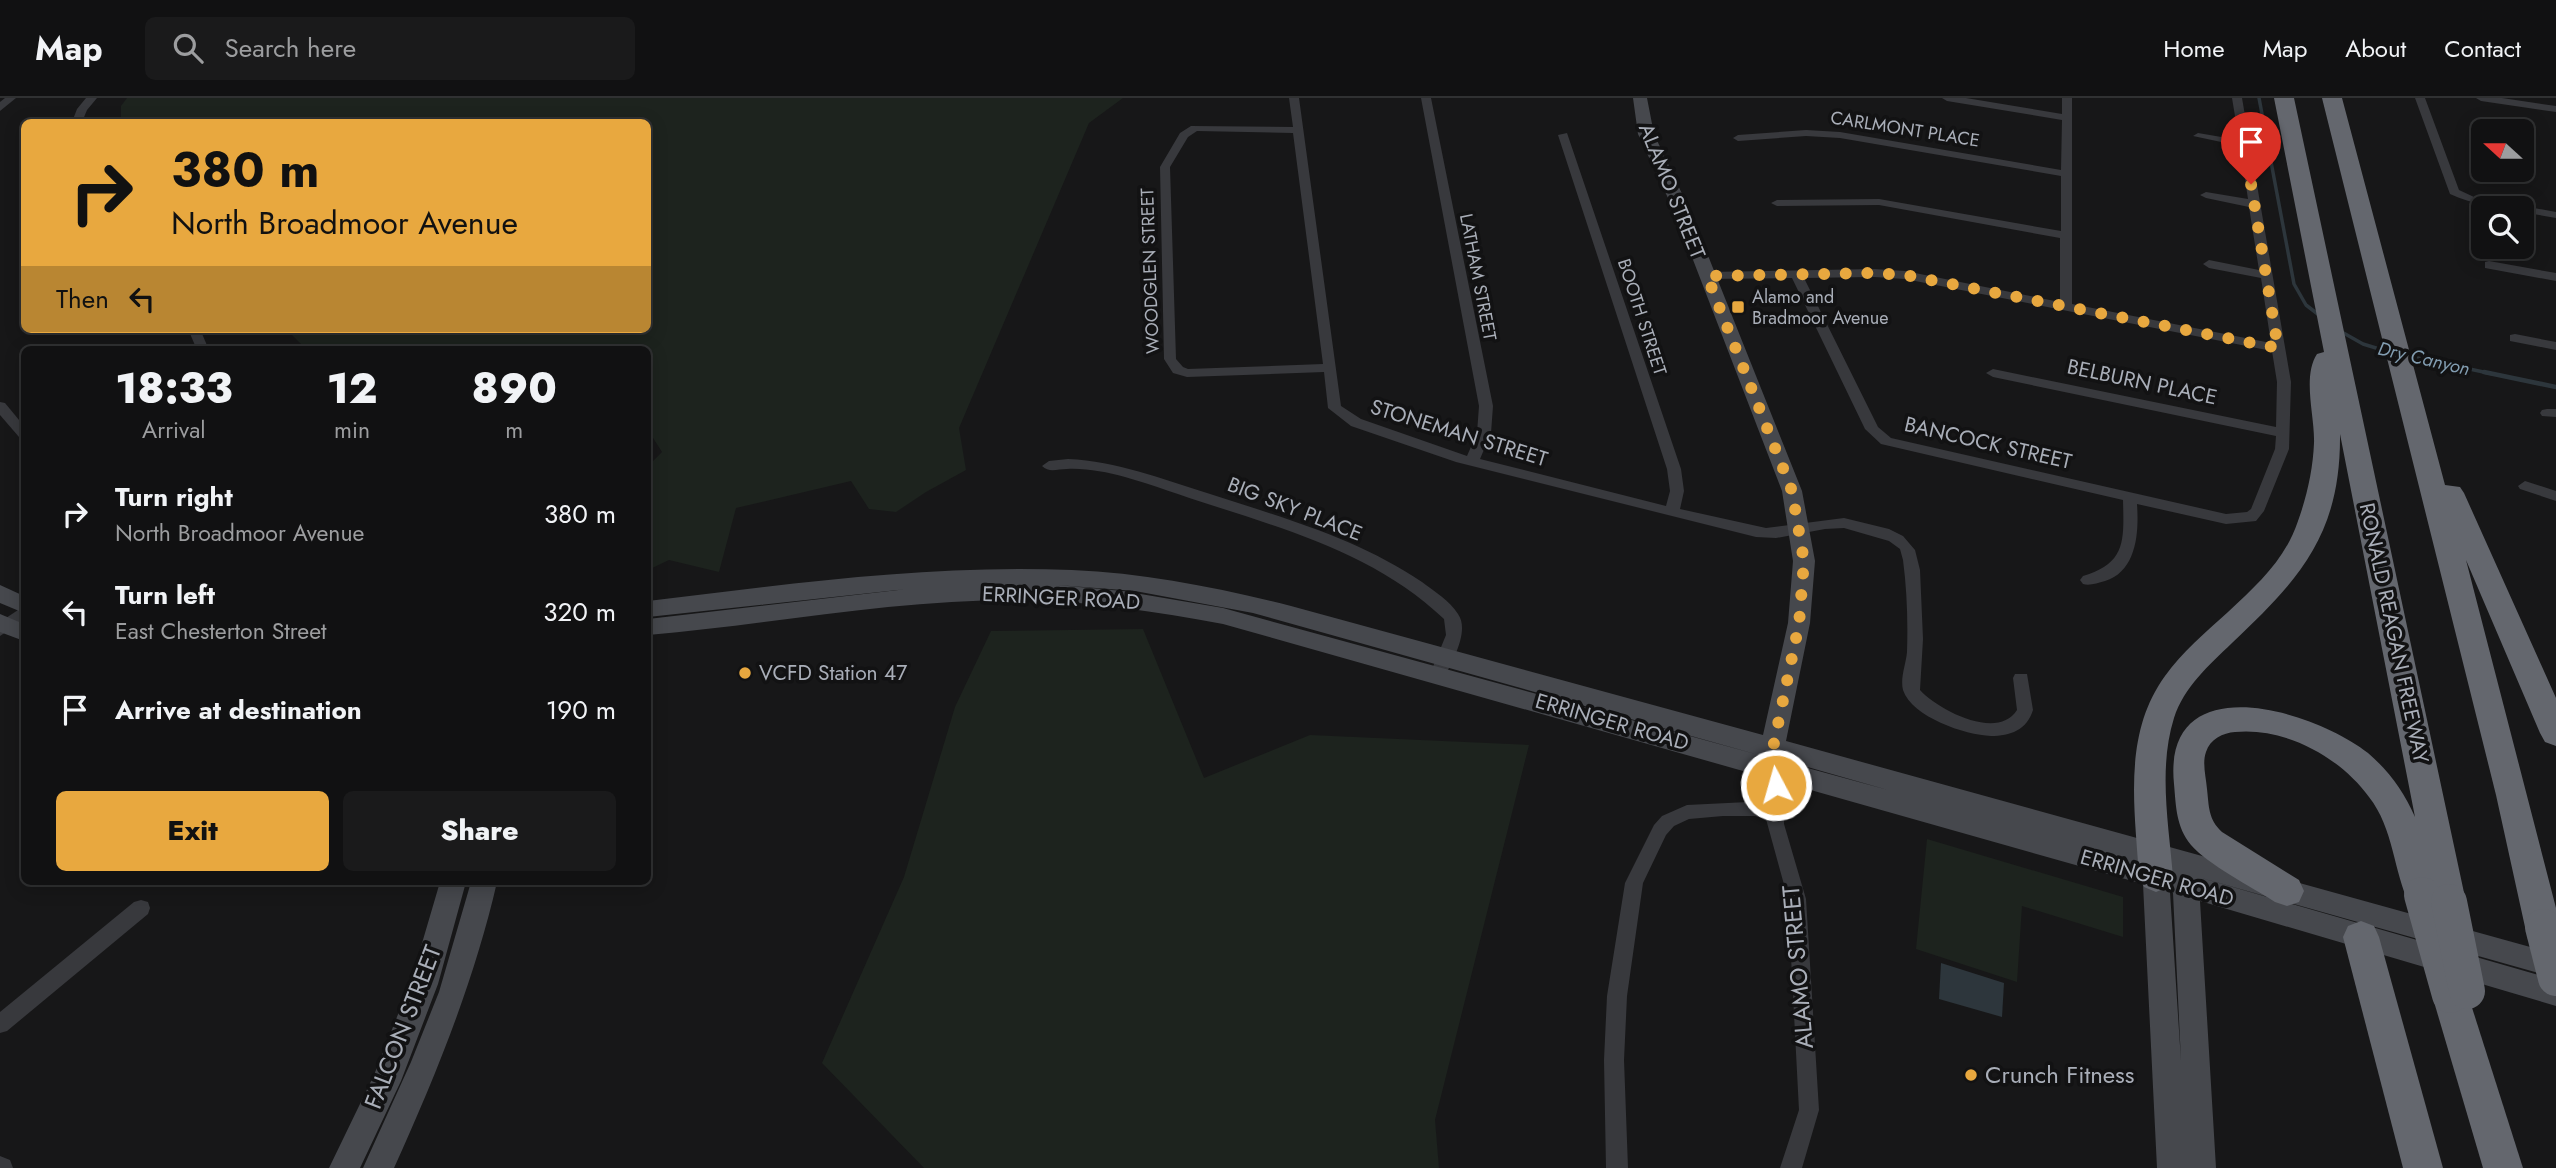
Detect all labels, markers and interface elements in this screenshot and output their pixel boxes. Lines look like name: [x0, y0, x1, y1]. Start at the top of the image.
search box: [145, 17, 635, 80]
text: Map: [35, 25, 103, 72]
icon: search: [169, 29, 207, 67]
text: Search here: [225, 29, 356, 67]
text: Home: [2163, 31, 2225, 66]
text: Map: [2263, 31, 2307, 66]
text: About: [2345, 31, 2406, 66]
text: Contact: [2444, 31, 2521, 66]
street label: CARLMONT PLACE: [1829, 104, 1981, 154]
pin: [2221, 112, 2281, 184]
street label: ALAMO STREET: [1631, 119, 1713, 263]
north arrow: [2471, 119, 2534, 182]
map controls: [2471, 119, 2534, 259]
icon: arrive: [2232, 123, 2270, 161]
text: 380 m: [171, 135, 319, 205]
icon: right: [56, 147, 147, 238]
street label: WOODGLEN STREET: [1134, 187, 1166, 354]
button: search: [2471, 196, 2534, 259]
text: North Broadmoor Avenue: [171, 200, 518, 246]
street label: LATHAM STREET: [1453, 211, 1503, 343]
street label: BOOTH STREET: [1611, 255, 1673, 379]
text: Then: [56, 280, 109, 318]
icon: left: [123, 280, 161, 318]
place label: Alamo and Bradmoor Avenue: [1752, 284, 1888, 331]
marker: Alamo and Bradmoor Avenue: [1730, 299, 1746, 315]
water label: Dry Canyon: [2375, 335, 2473, 382]
street label: BELBURN PLACE: [2064, 351, 2220, 413]
text: 18:33: [115, 358, 232, 419]
text: 12: [327, 358, 377, 419]
text: 890: [472, 358, 557, 419]
street label: STONEMAN STREET: [1367, 392, 1552, 474]
street label: BANCOCK STREET: [1901, 409, 2075, 477]
text: Arrival: [142, 413, 206, 447]
text: min: [334, 413, 370, 447]
text: m: [505, 413, 523, 447]
street label: BIG SKY PLACE: [1223, 470, 1367, 548]
text: Turn right: [115, 478, 233, 516]
icon: right: [56, 495, 94, 533]
text: 380 m: [544, 495, 616, 533]
street label: RONALD REAGAN FREEWAY: [2352, 500, 2436, 766]
text: North Broadmoor Avenue: [115, 516, 364, 550]
text: Turn left: [115, 576, 215, 614]
street label: ERRINGER ROAD: [981, 579, 1141, 617]
icon: left: [56, 593, 94, 631]
text: 320 m: [543, 593, 616, 631]
text: East Chesterton Street: [115, 614, 327, 648]
place label: VCFD Station 47: [759, 658, 907, 688]
marker: VCFD Station 47: [737, 665, 753, 681]
street label: ERRINGER ROAD: [1532, 686, 1692, 758]
icon: arrive: [56, 691, 94, 729]
text: Arrive at destination: [115, 691, 362, 729]
text: 190 m: [546, 691, 616, 729]
position arrow: [1739, 748, 1813, 822]
button: Exit: [56, 791, 329, 871]
button: Share: [343, 791, 616, 871]
street label: ERRINGER ROAD: [2077, 842, 2237, 914]
street label: ALAMO STREET: [1773, 884, 1822, 1050]
street label: FALCON STREET: [355, 940, 450, 1114]
place label: Crunch Fitness: [1985, 1057, 2134, 1092]
marker: Crunch Fitness: [1963, 1067, 1979, 1083]

